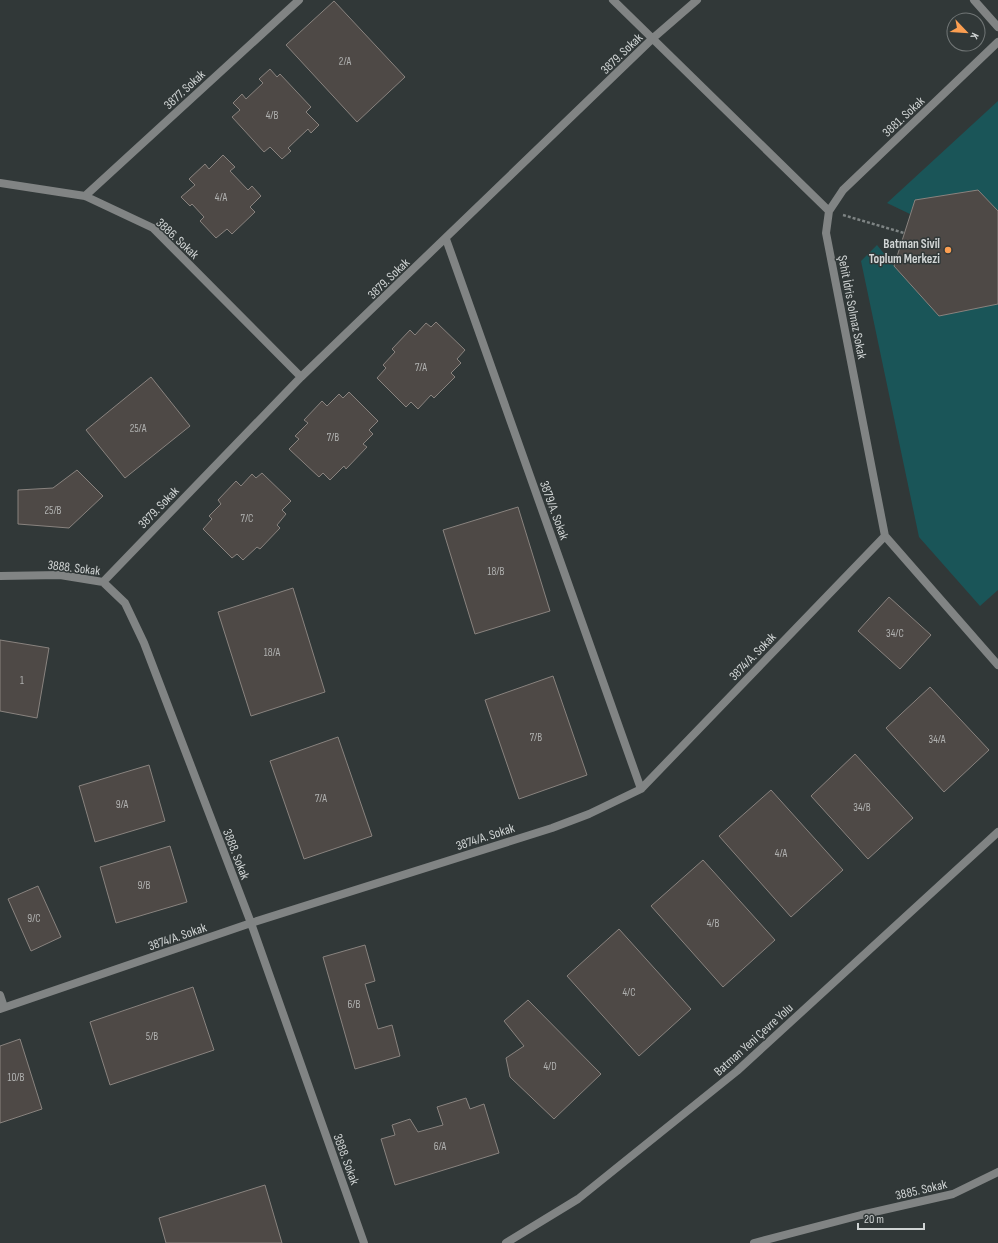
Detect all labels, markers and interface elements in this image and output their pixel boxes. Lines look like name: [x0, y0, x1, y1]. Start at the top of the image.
north arrow: [946, 12, 986, 52]
street label: 3879. Sokak: [597, 30, 646, 78]
text: K: [967, 31, 982, 42]
house number: 2/A: [339, 55, 352, 68]
street label: 3877. Sokak: [161, 67, 209, 113]
street label: 3881. Sokak: [879, 93, 928, 140]
house number: 4/B: [266, 109, 278, 122]
house number: 4/A: [215, 191, 227, 204]
street label: 3886. Sokak: [153, 215, 202, 263]
place label: Batman Sivil Toplum Merkezi: [869, 236, 940, 267]
marker: Batman Sivil Toplum Merkezi: [943, 245, 953, 255]
street label: Şehit İdris Solmaz Sokak: [834, 254, 871, 360]
street label: 3879. Sokak: [364, 255, 413, 303]
house number: 7/A: [415, 361, 427, 374]
house number: 25/A: [130, 422, 147, 435]
house number: 7/B: [327, 431, 339, 444]
street label: 3879/A. Sokak: [536, 479, 572, 542]
street label: 3879. Sokak: [135, 483, 183, 532]
house number: 25/B: [44, 504, 62, 517]
house number: 7/C: [241, 512, 253, 525]
street label: 3888. Sokak: [47, 557, 101, 579]
house number: 18/B: [488, 565, 504, 578]
house number: 34/C: [886, 627, 904, 640]
street label: 3874/A. Sokak: [726, 629, 780, 684]
house number: 18/A: [264, 646, 280, 659]
house number: 1: [20, 674, 24, 687]
house number: 7/B: [530, 731, 542, 744]
house number: 34/A: [929, 733, 946, 746]
house number: 7/A: [315, 792, 327, 805]
house number: 9/A: [116, 798, 129, 811]
house number: 34/B: [853, 801, 871, 814]
street label: 3874/A. Sokak: [454, 820, 517, 854]
street label: 3888. Sokak: [219, 827, 253, 882]
house number: 4/A: [775, 847, 787, 860]
house number: 9/B: [138, 879, 151, 892]
house number: 9/C: [27, 912, 41, 925]
house number: 4/B: [707, 917, 719, 930]
street label: 3874/A. Sokak: [146, 919, 209, 954]
house number: 4/C: [622, 986, 636, 999]
house number: 6/B: [348, 998, 361, 1011]
street label: Batman Yeni Çevre Yolu: [711, 1000, 797, 1079]
house number: 5/B: [146, 1030, 158, 1043]
house number: 4/D: [543, 1060, 557, 1073]
house number: 10/B: [8, 1071, 25, 1084]
street label: 3888. Sokak: [329, 1132, 363, 1187]
house number: 6/A: [434, 1140, 447, 1153]
street label: 3885. Sokak: [894, 1176, 949, 1204]
scale bar: [858, 1205, 924, 1231]
text: 20 m: [864, 1212, 884, 1227]

